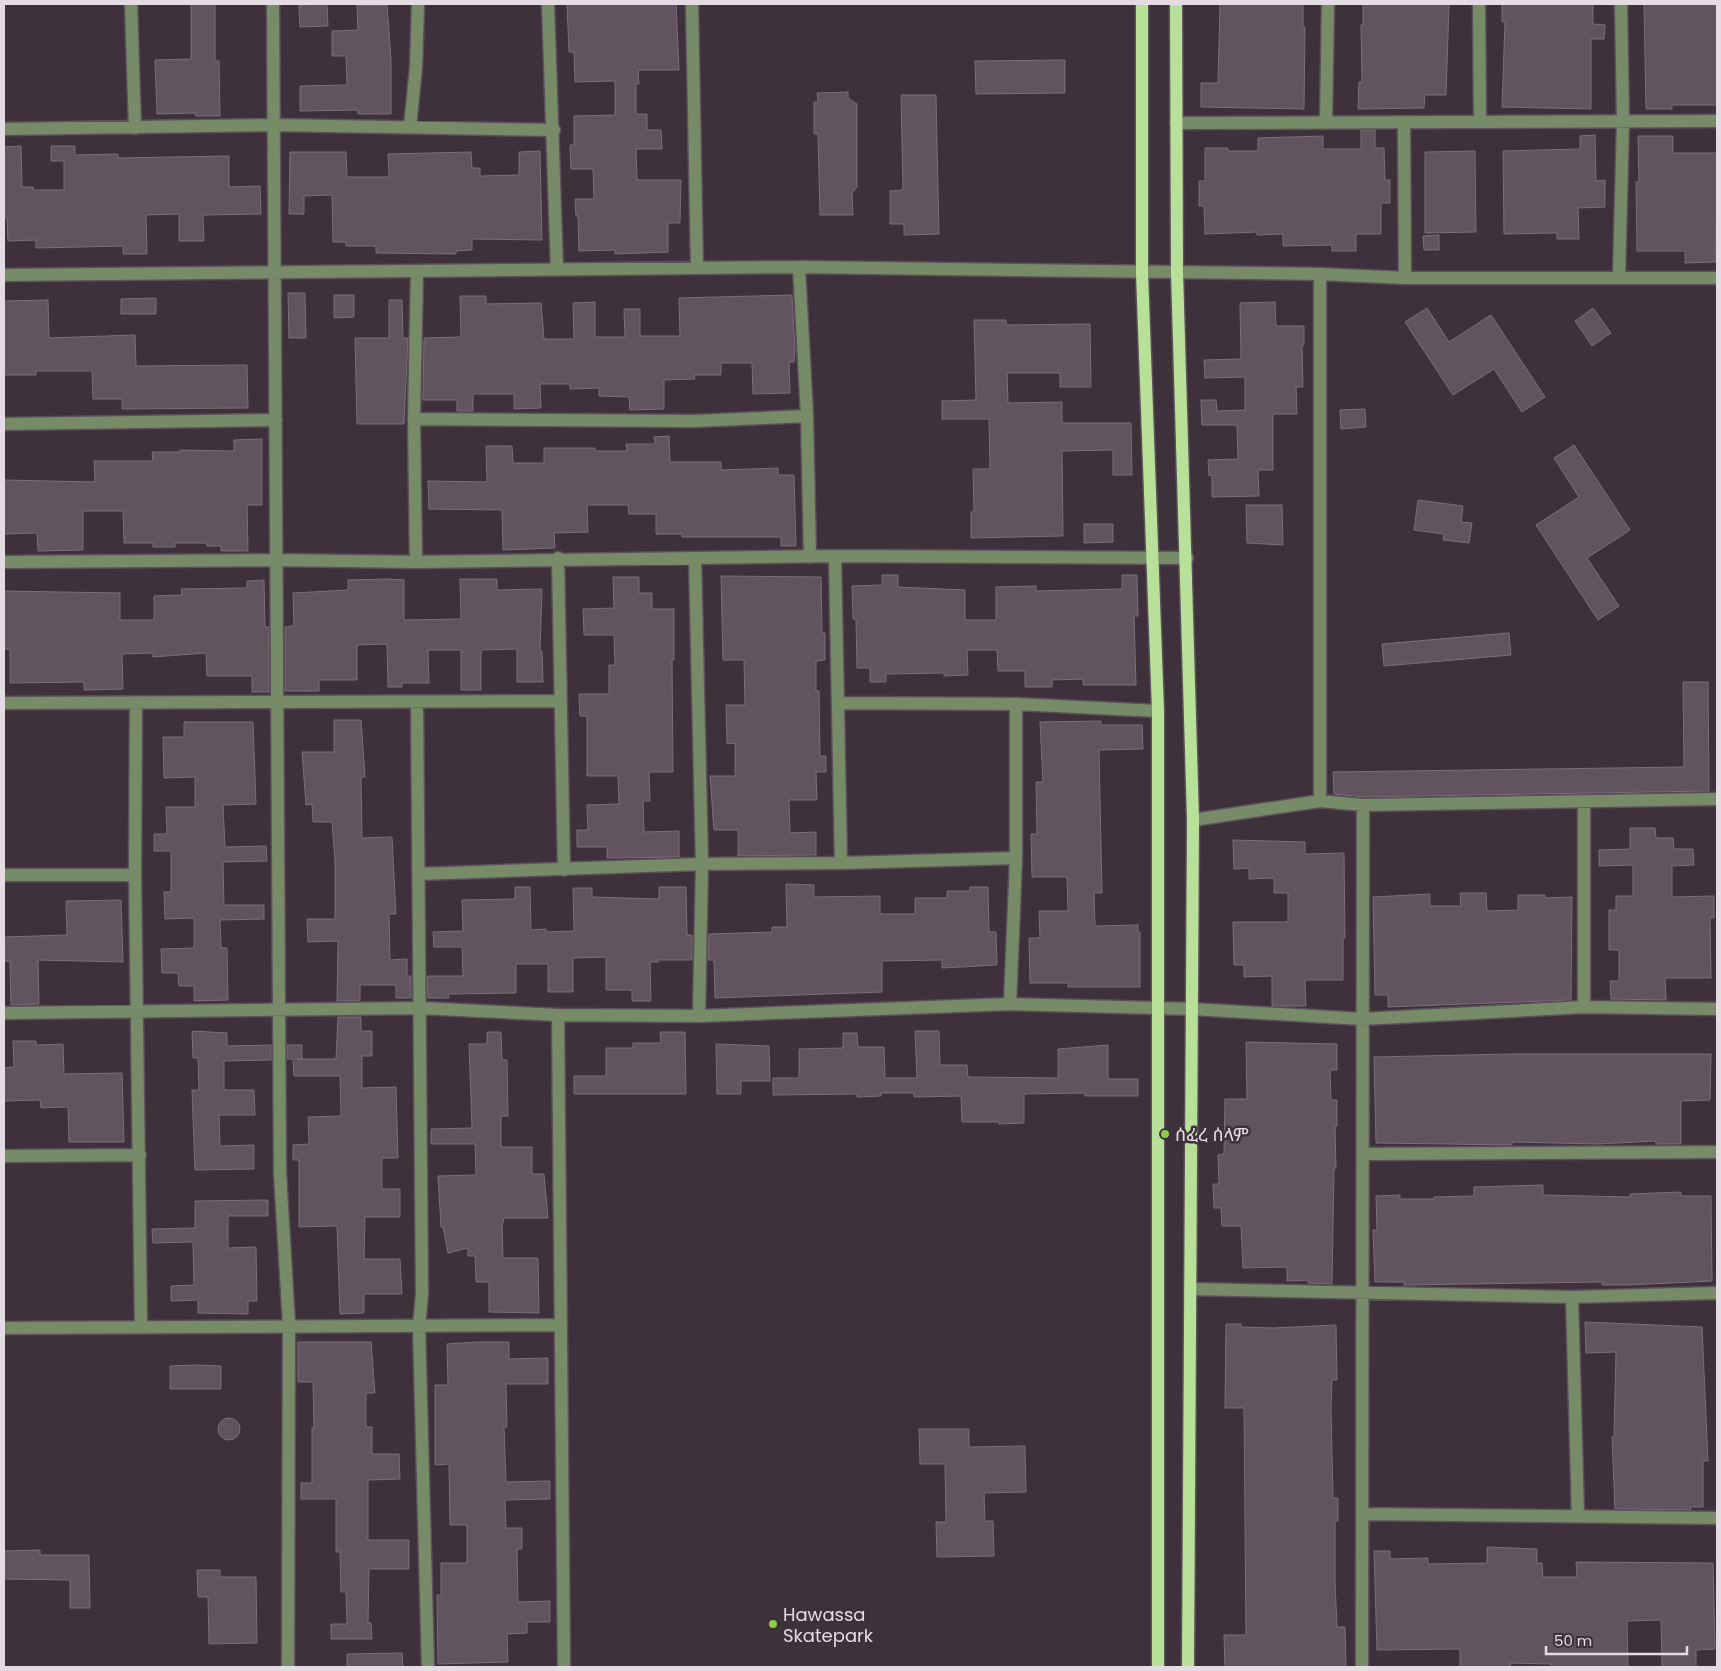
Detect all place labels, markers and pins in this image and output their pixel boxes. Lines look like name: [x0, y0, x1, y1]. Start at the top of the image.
place label: ሰፈረ ሰላም: [1175, 1122, 1249, 1147]
marker: ሰፈረ ሰላም: [1159, 1128, 1171, 1140]
place label: Hawassa Skatepark: [783, 1602, 874, 1648]
marker: Hawassa Skatepark: [767, 1618, 779, 1630]

